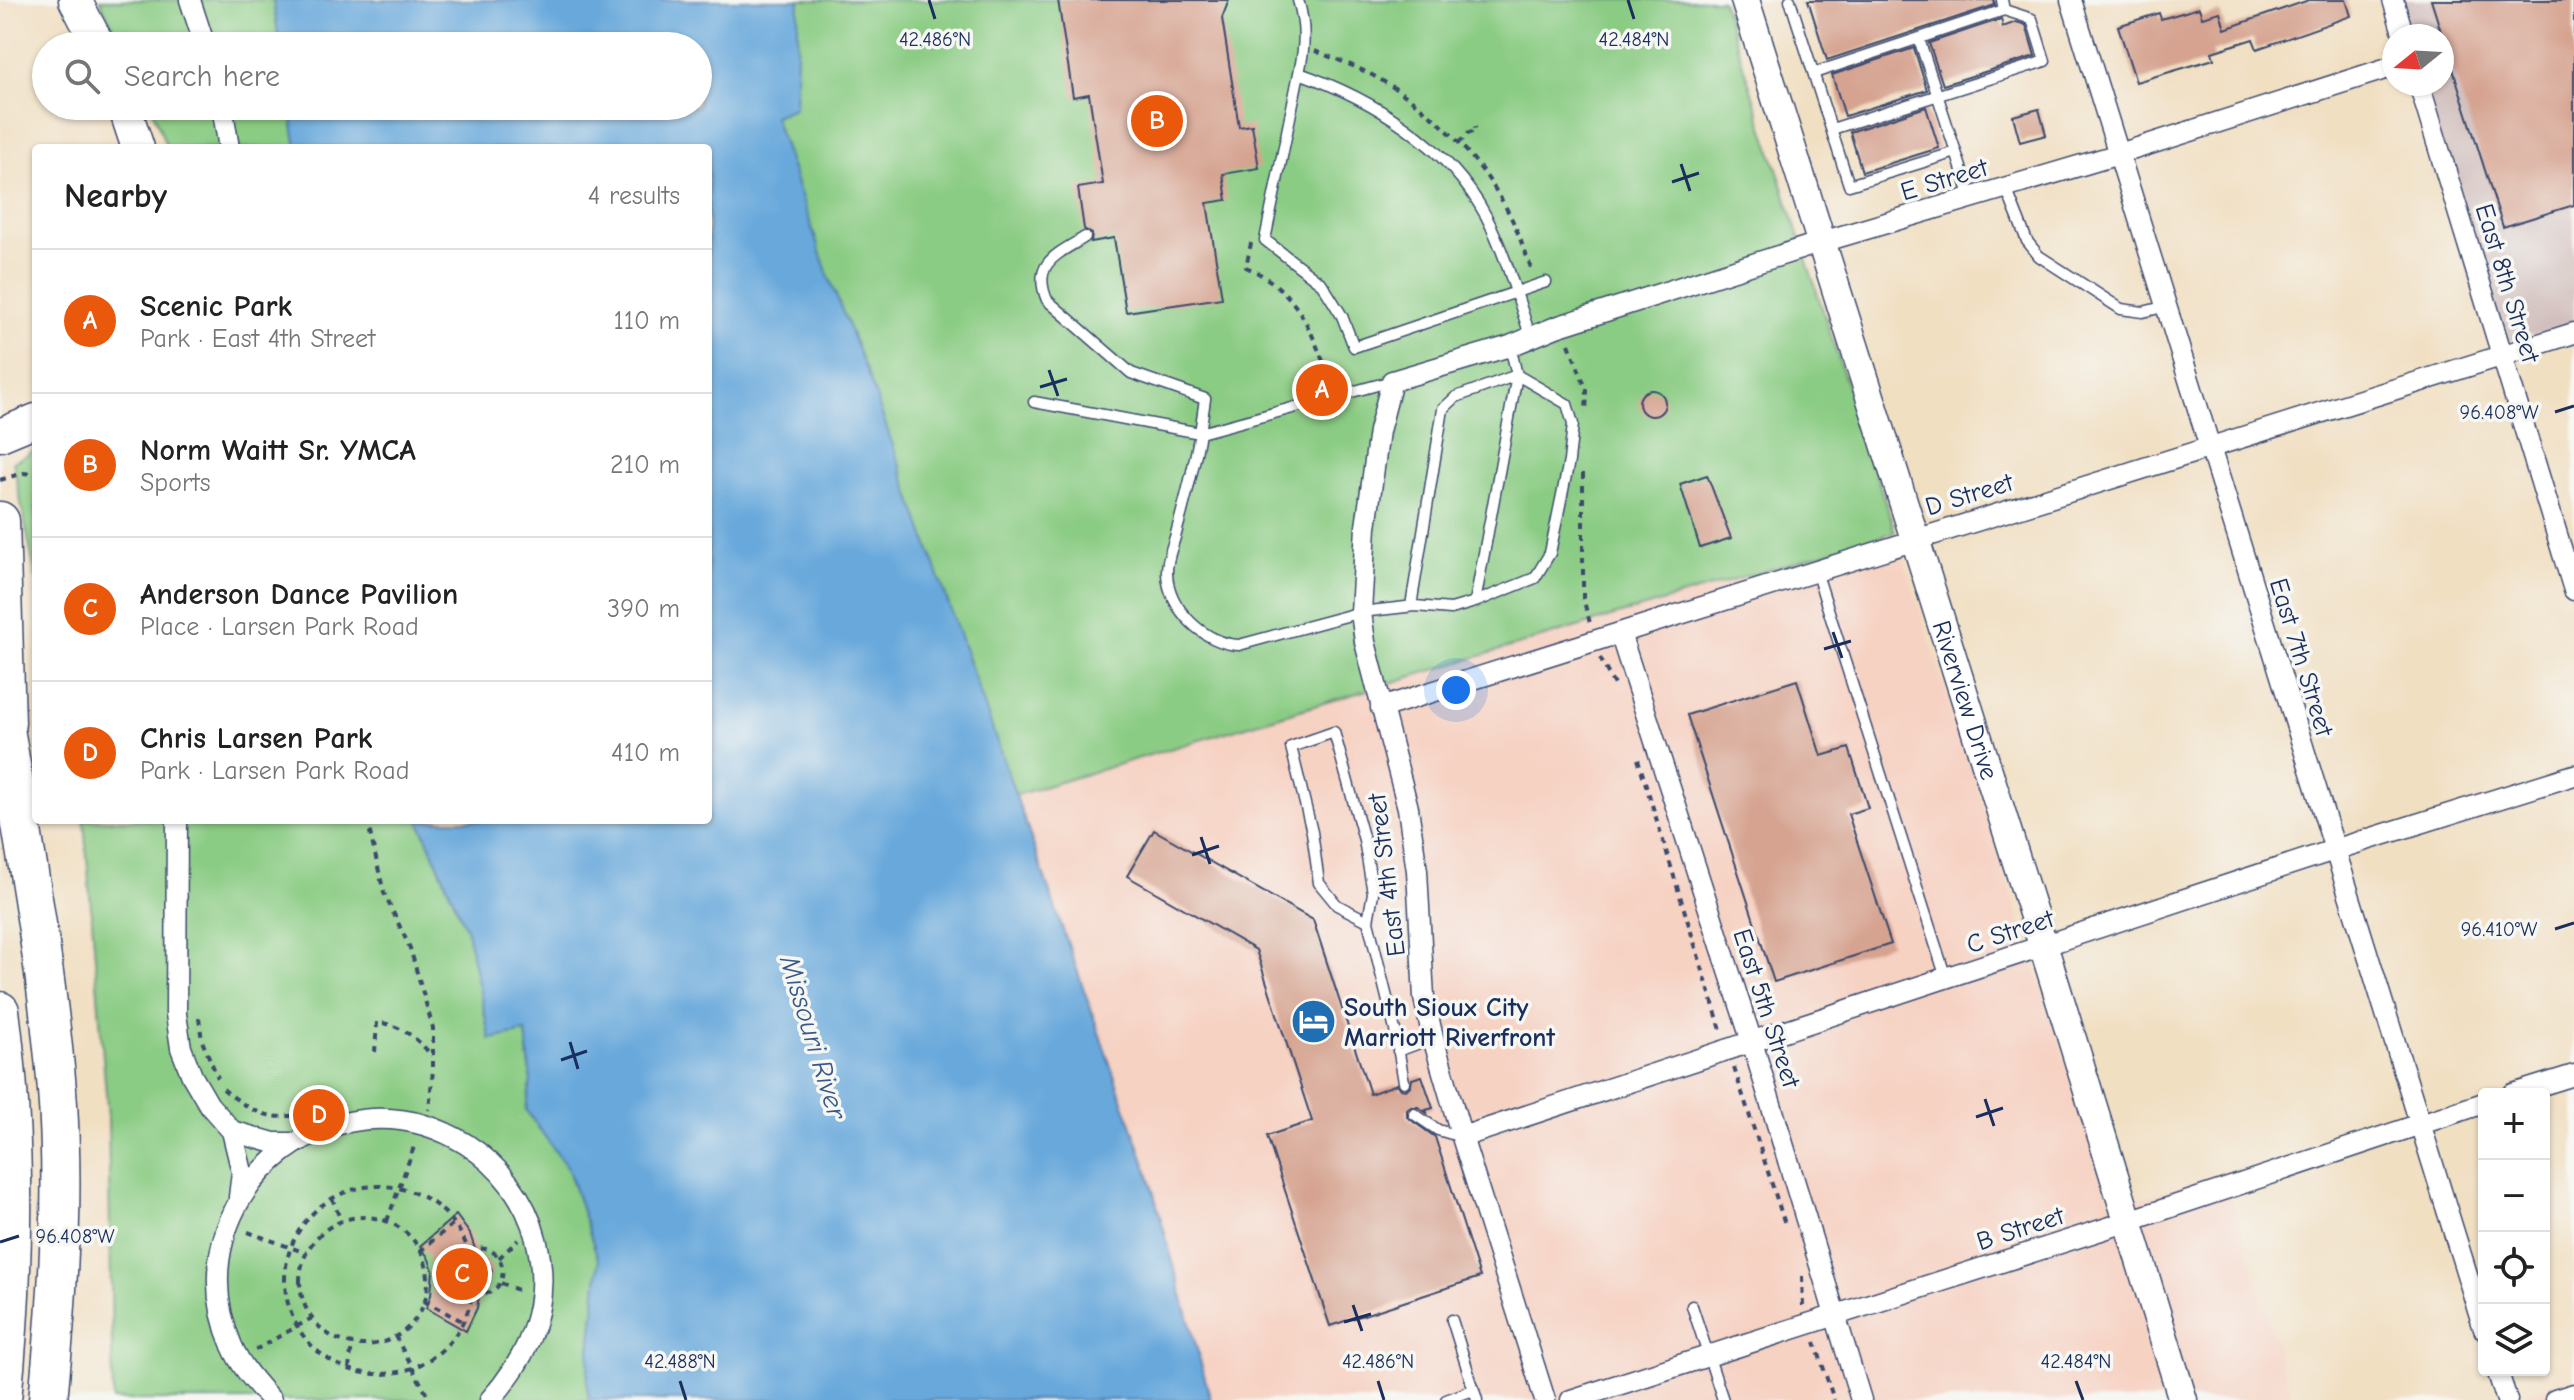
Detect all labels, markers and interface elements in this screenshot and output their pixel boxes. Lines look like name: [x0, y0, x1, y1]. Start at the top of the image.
north arrow: [2382, 24, 2454, 96]
text: 42.486°N: [899, 28, 971, 51]
text: 42.484°N: [1599, 28, 1669, 51]
search box: [32, 32, 712, 120]
icon: search: [60, 54, 104, 98]
text: Search here: [124, 59, 280, 94]
pin: B: [1131, 91, 1183, 151]
street label: E Street: [1897, 152, 1993, 207]
text: Nearby: [64, 176, 167, 216]
text: 4 results: [588, 181, 680, 211]
street label: East 8th Street: [2469, 200, 2546, 368]
text: Scenic Park: [140, 289, 292, 324]
text: A: [83, 306, 97, 336]
text: 110 m: [613, 306, 680, 336]
text: Park · East 4th Street: [140, 324, 376, 354]
pin: A: [1296, 360, 1348, 420]
text: 96.408°W: [2460, 401, 2539, 424]
text: Norm Waitt Sr. YMCA: [140, 433, 416, 468]
text: B: [82, 450, 98, 480]
text: 210 m: [610, 450, 680, 480]
street label: D Street: [1922, 467, 2018, 522]
text: Sports: [140, 468, 211, 498]
street label: East 7th Street: [2263, 575, 2340, 741]
text: Anderson Dance Pavilion: [140, 577, 458, 612]
text: C: [82, 594, 98, 624]
text: 390 m: [607, 594, 680, 624]
text: Place · Larsen Park Road: [140, 612, 419, 642]
street label: Riverview Drive: [1926, 617, 2004, 784]
your location: [1436, 670, 1476, 710]
text: Chris Larsen Park: [140, 721, 372, 756]
text: D: [82, 738, 98, 768]
text: 410 m: [611, 738, 680, 768]
text: Park · Larsen Park Road: [140, 756, 409, 786]
street label: East 4th Street: [1362, 790, 1412, 958]
street label: C Street: [1963, 903, 2059, 960]
text: 96.410°W: [2461, 918, 2538, 941]
street label: East 5th Street: [1726, 925, 1806, 1093]
water label: Missouri River: [773, 951, 854, 1125]
place label: South Sioux City Marriott Riverfront: [1344, 993, 1555, 1053]
hotel icon: South Sioux City Marriott Riverfront: [1289, 998, 1337, 1046]
pin: D: [293, 1085, 345, 1145]
map controls: [2478, 1088, 2550, 1376]
button: +: [2478, 1088, 2550, 1160]
button: −: [2478, 1160, 2550, 1232]
street label: B Street: [1973, 1200, 2069, 1257]
text: 96.408°W: [36, 1225, 115, 1248]
button: locate: [2478, 1232, 2550, 1304]
pin: C: [436, 1244, 488, 1304]
button: layers: [2478, 1304, 2550, 1376]
text: 42.488°N: [644, 1350, 716, 1373]
text: 42.486°N: [1342, 1350, 1414, 1373]
text: 42.484°N: [2041, 1350, 2111, 1373]

